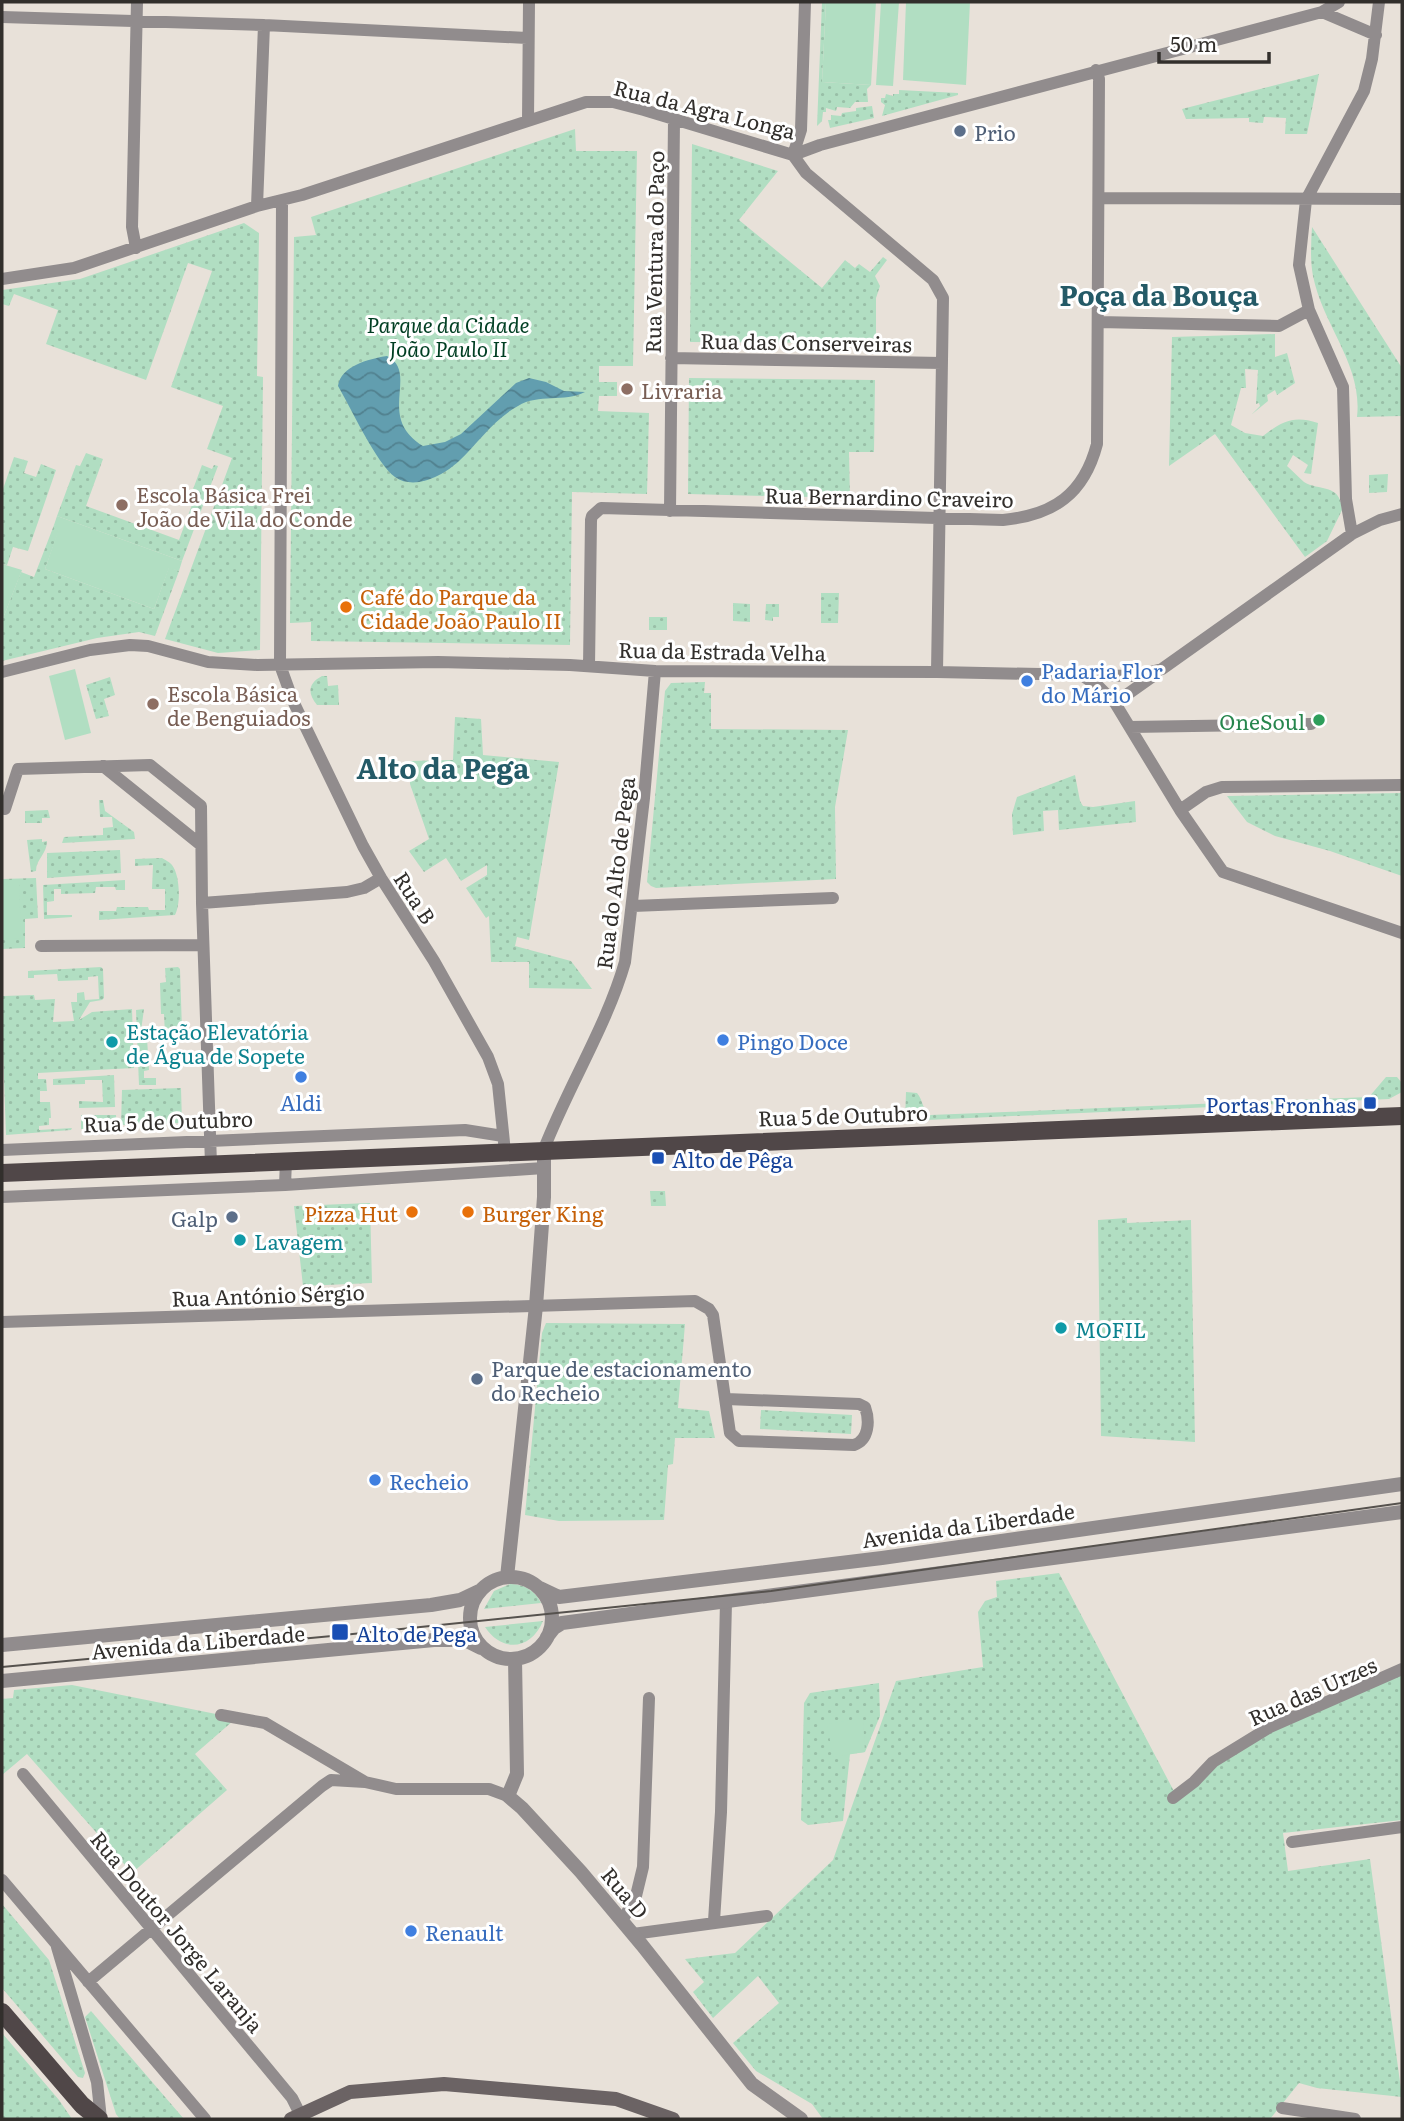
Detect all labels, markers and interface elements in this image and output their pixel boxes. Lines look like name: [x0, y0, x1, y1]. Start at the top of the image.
scale bar: [1159, 21, 1269, 65]
text: 50 m: [1170, 27, 1217, 58]
street label: Rua da Agra Longa: [611, 70, 800, 146]
place label: Prio: [974, 116, 1016, 147]
marker: Prio: [952, 123, 968, 139]
street label: Rua Ventura do Paço: [636, 150, 670, 354]
district label: Poça da Bouça: [1059, 273, 1260, 315]
park label: Parque da Cidade João Paulo II: [366, 308, 530, 363]
street label: Rua das Conserveiras: [700, 324, 912, 358]
place label: Livraria: [641, 374, 723, 405]
marker: Livraria: [619, 381, 635, 397]
place label: Escola Básica Frei João de Vila do Conde: [136, 478, 353, 533]
street label: Rua Bernardino Craveiro: [764, 478, 1014, 514]
marker: Escola Básica Frei João de Vila do Conde: [114, 497, 130, 513]
place label: Café do Parque da Cidade João Paulo II: [360, 580, 562, 635]
marker: Café do Parque da Cidade João Paulo II: [338, 599, 354, 615]
street label: Rua da Estrada Velha: [618, 633, 827, 667]
place label: Padaria Flor do Mário: [1041, 654, 1163, 709]
marker: Padaria Flor do Mário: [1019, 673, 1035, 689]
place label: Escola Básica de Benguiados: [167, 677, 311, 732]
marker: Escola Básica de Benguiados: [145, 696, 161, 712]
place label: OneSoul: [1219, 705, 1305, 736]
marker: OneSoul: [1311, 712, 1327, 728]
district label: Alto da Pega: [356, 746, 530, 788]
street label: Rua do Alto de Pega: [587, 774, 641, 971]
street label: Rua B: [387, 865, 445, 929]
place label: Estação Elevatória de Água de Sopete: [126, 1015, 309, 1070]
place label: Pingo Doce: [737, 1025, 848, 1056]
marker: Pingo Doce: [715, 1032, 731, 1048]
marker: Estação Elevatória de Água de Sopete: [104, 1034, 120, 1050]
marker: Aldi: [293, 1069, 309, 1085]
place label: Aldi: [280, 1086, 322, 1117]
place label: Portas Fronhas: [1206, 1088, 1356, 1119]
marker: Portas Fronhas: [1362, 1095, 1378, 1111]
street label: Rua 5 de Outubro: [757, 1096, 929, 1132]
street label: Rua 5 de Outubro: [82, 1102, 254, 1138]
place label: Alto de Pêga: [672, 1143, 794, 1174]
marker: Alto de Pêga: [650, 1150, 666, 1166]
place label: Pizza Hut: [304, 1197, 399, 1228]
place label: Burger King: [482, 1197, 604, 1228]
place label: Galp: [171, 1202, 218, 1233]
marker: Pizza Hut: [404, 1204, 420, 1220]
marker: Burger King: [460, 1204, 476, 1220]
marker: Galp: [224, 1209, 240, 1225]
place label: Lavagem: [254, 1225, 344, 1256]
marker: Lavagem: [232, 1232, 248, 1248]
street label: Rua António Sérgio: [171, 1275, 365, 1313]
place label: MOFIL: [1075, 1313, 1146, 1344]
marker: MOFIL: [1053, 1320, 1069, 1336]
place label: Parque de estacionamento do Recheio: [491, 1352, 752, 1407]
marker: Parque de estacionamento do Recheio: [469, 1371, 485, 1387]
place label: Recheio: [389, 1465, 469, 1496]
marker: Recheio: [367, 1472, 383, 1488]
street label: Avenida da Liberdade: [860, 1494, 1076, 1554]
street label: Avenida da Liberdade: [90, 1616, 306, 1666]
place label: Alto de Pega: [356, 1617, 478, 1648]
marker: Alto de Pega: [330, 1622, 350, 1642]
street label: Rua das Urzes: [1243, 1648, 1381, 1732]
street label: Rua Doutor Jorge Laranja: [84, 1824, 272, 2039]
street label: Rua D: [595, 1859, 657, 1925]
place label: Renault: [425, 1916, 504, 1947]
marker: Renault: [403, 1923, 419, 1939]

